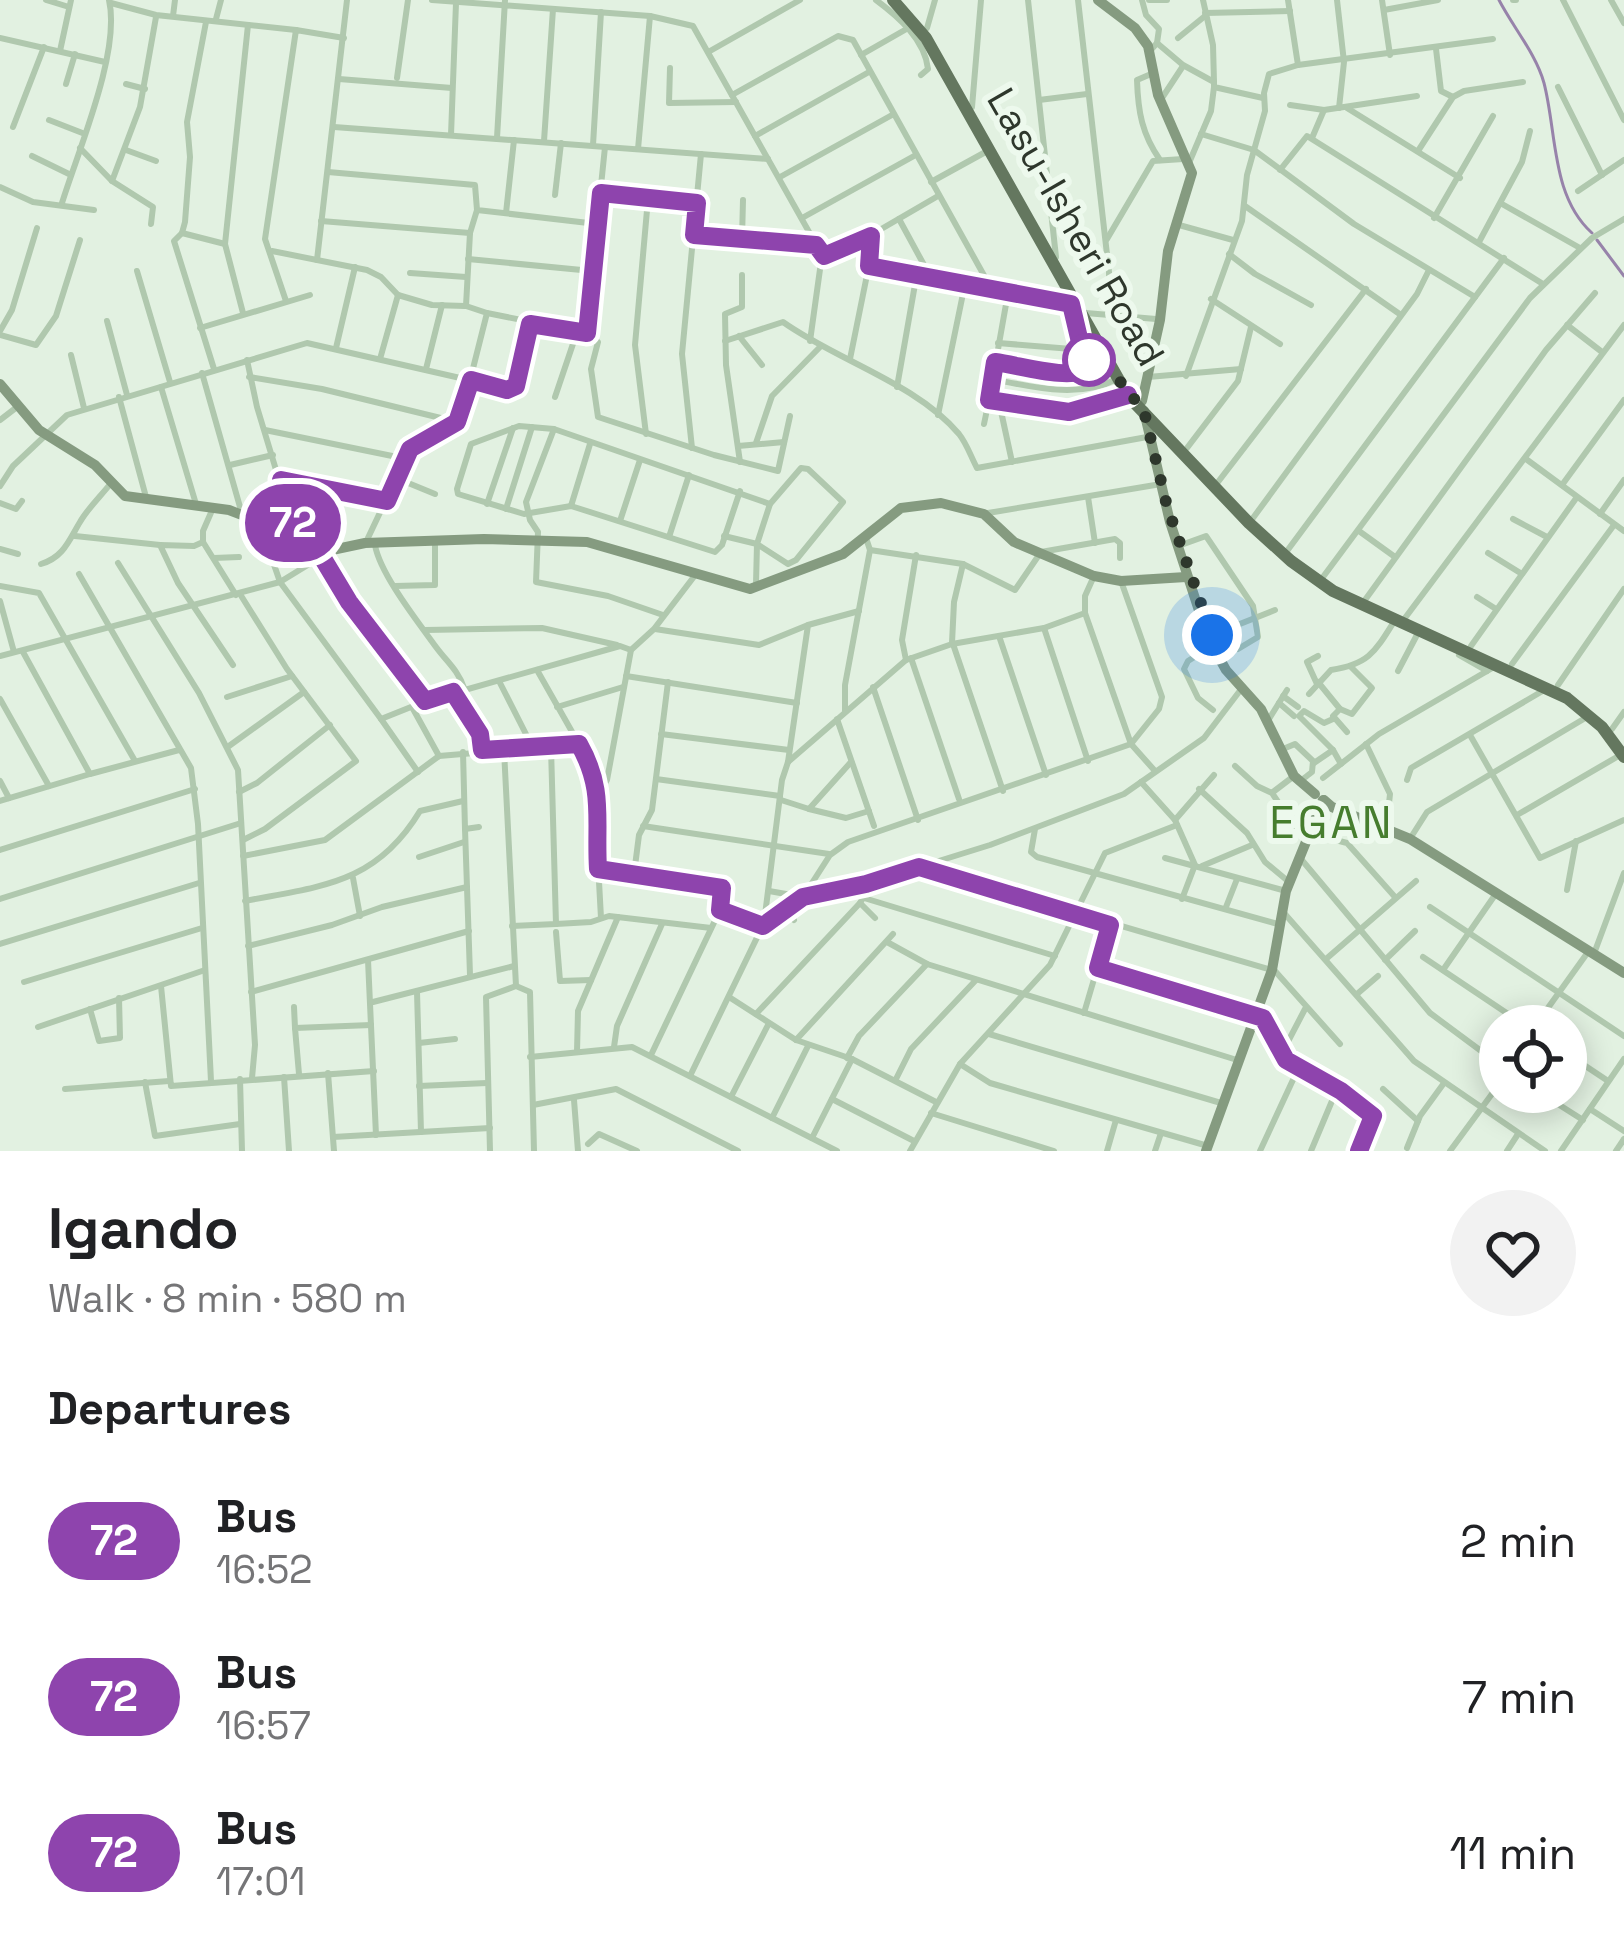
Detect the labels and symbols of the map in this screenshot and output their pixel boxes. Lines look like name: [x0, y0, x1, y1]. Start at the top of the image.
street label: Lasu-Isheri Road: [977, 79, 1175, 375]
unlabelled marker: [1064, 335, 1114, 385]
line badge: 72: [239, 484, 347, 562]
your location: [1182, 605, 1242, 665]
district label: EGAN: [1269, 794, 1395, 851]

